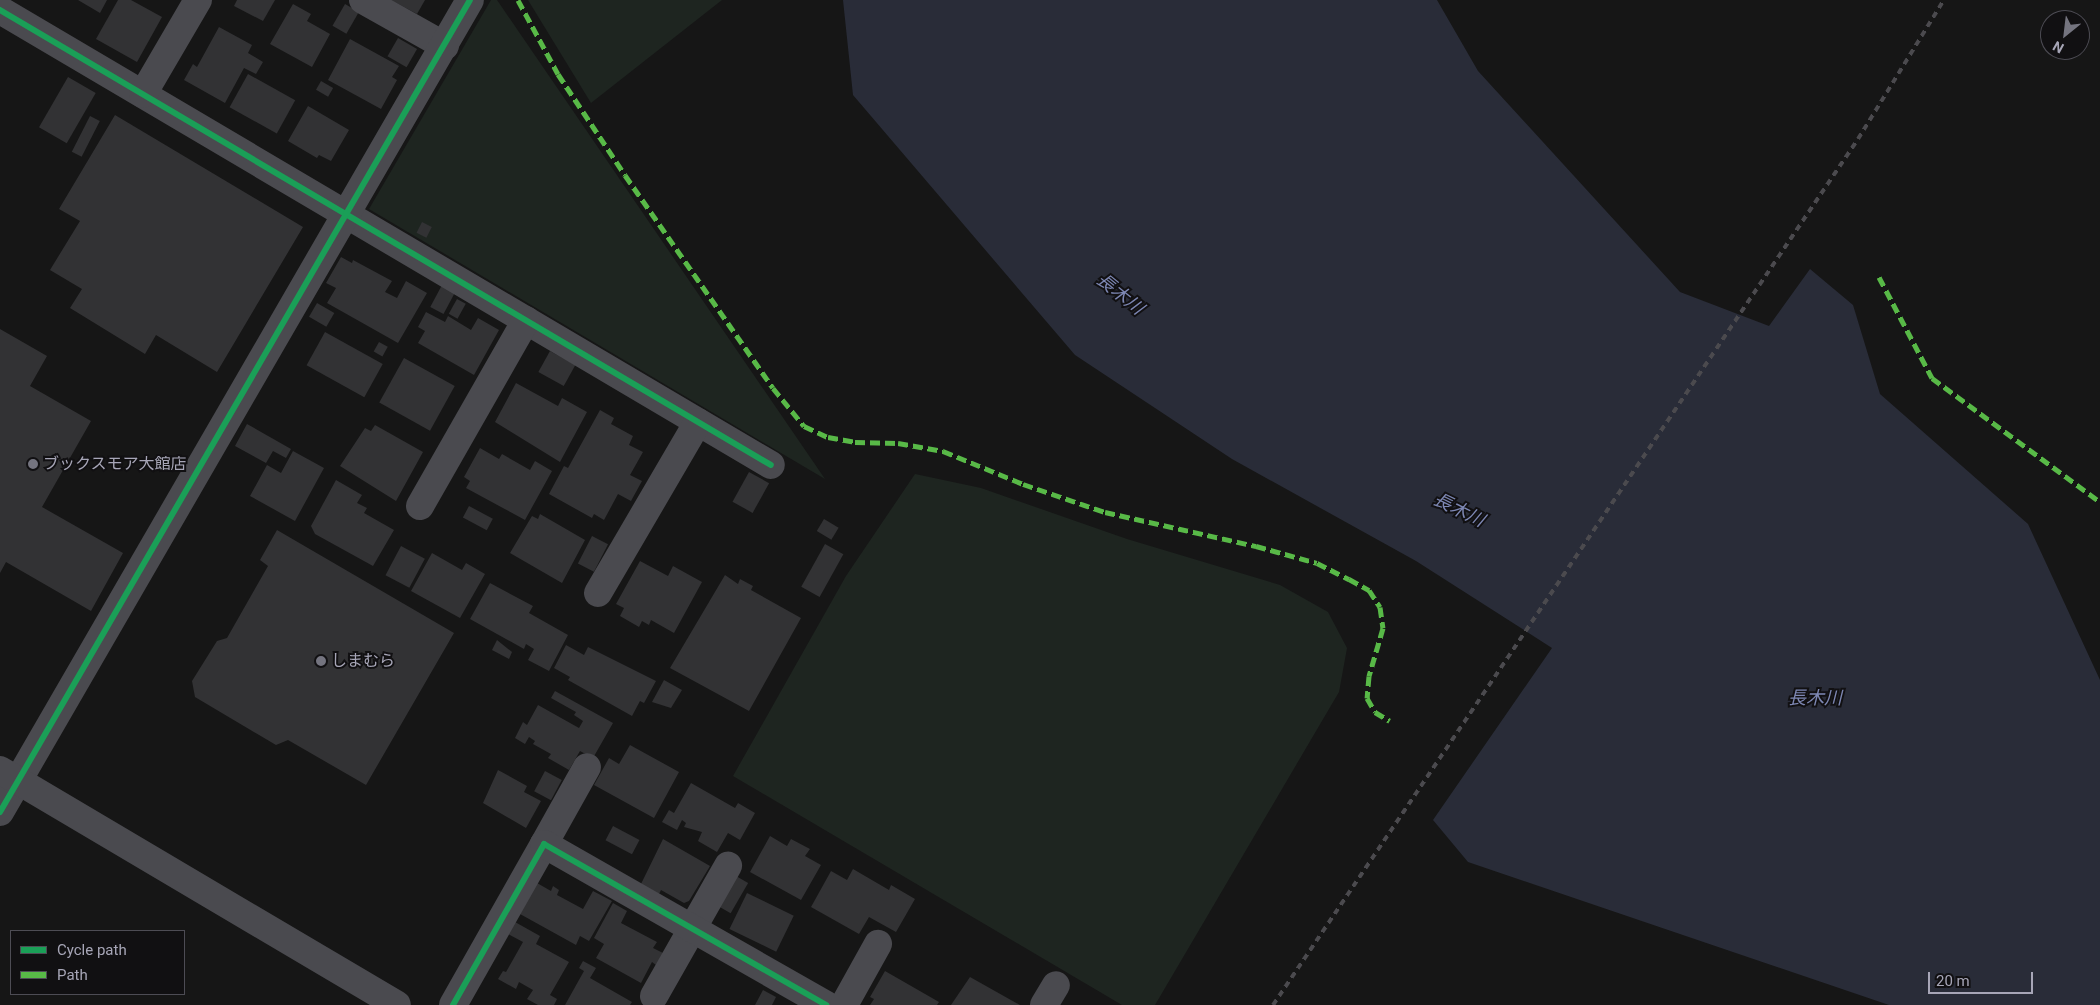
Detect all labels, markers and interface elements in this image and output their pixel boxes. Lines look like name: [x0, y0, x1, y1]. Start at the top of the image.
north arrow: [2040, 10, 2090, 60]
text: N: [2050, 38, 2066, 57]
water label: 長木川: [1092, 269, 1148, 319]
place label: ブックスモア大館店: [43, 454, 187, 474]
marker: ブックスモア大館店: [27, 458, 39, 470]
water label: 長木川: [1430, 488, 1488, 532]
place label: しまむら: [331, 651, 395, 671]
marker: しまむら: [315, 655, 327, 667]
water label: 長木川: [1788, 687, 1842, 709]
legend: [10, 930, 185, 995]
text: Cycle path: [57, 941, 127, 959]
scale bar: [1930, 962, 2035, 994]
text: Path: [57, 966, 88, 984]
text: 20 m: [1936, 972, 1970, 990]

